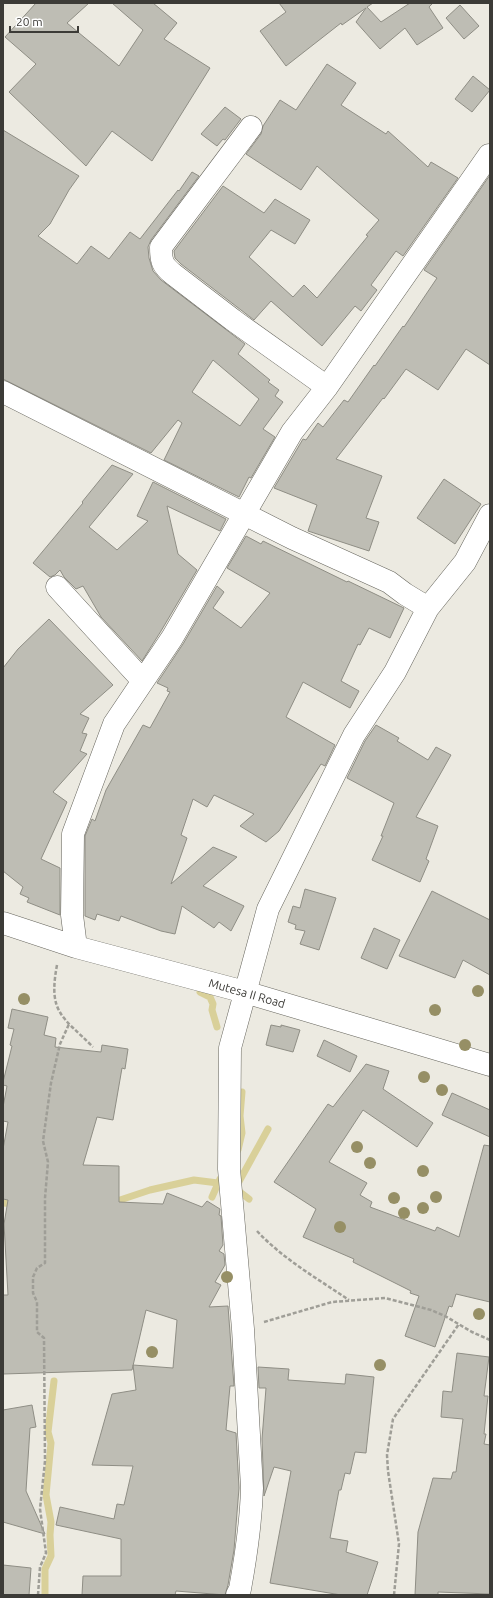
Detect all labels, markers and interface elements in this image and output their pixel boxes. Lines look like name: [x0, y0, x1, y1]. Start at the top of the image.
scale bar: [10, 8, 78, 34]
text: 20 m: [16, 15, 43, 28]
street label: Mutesa II Road: [207, 976, 287, 1010]

